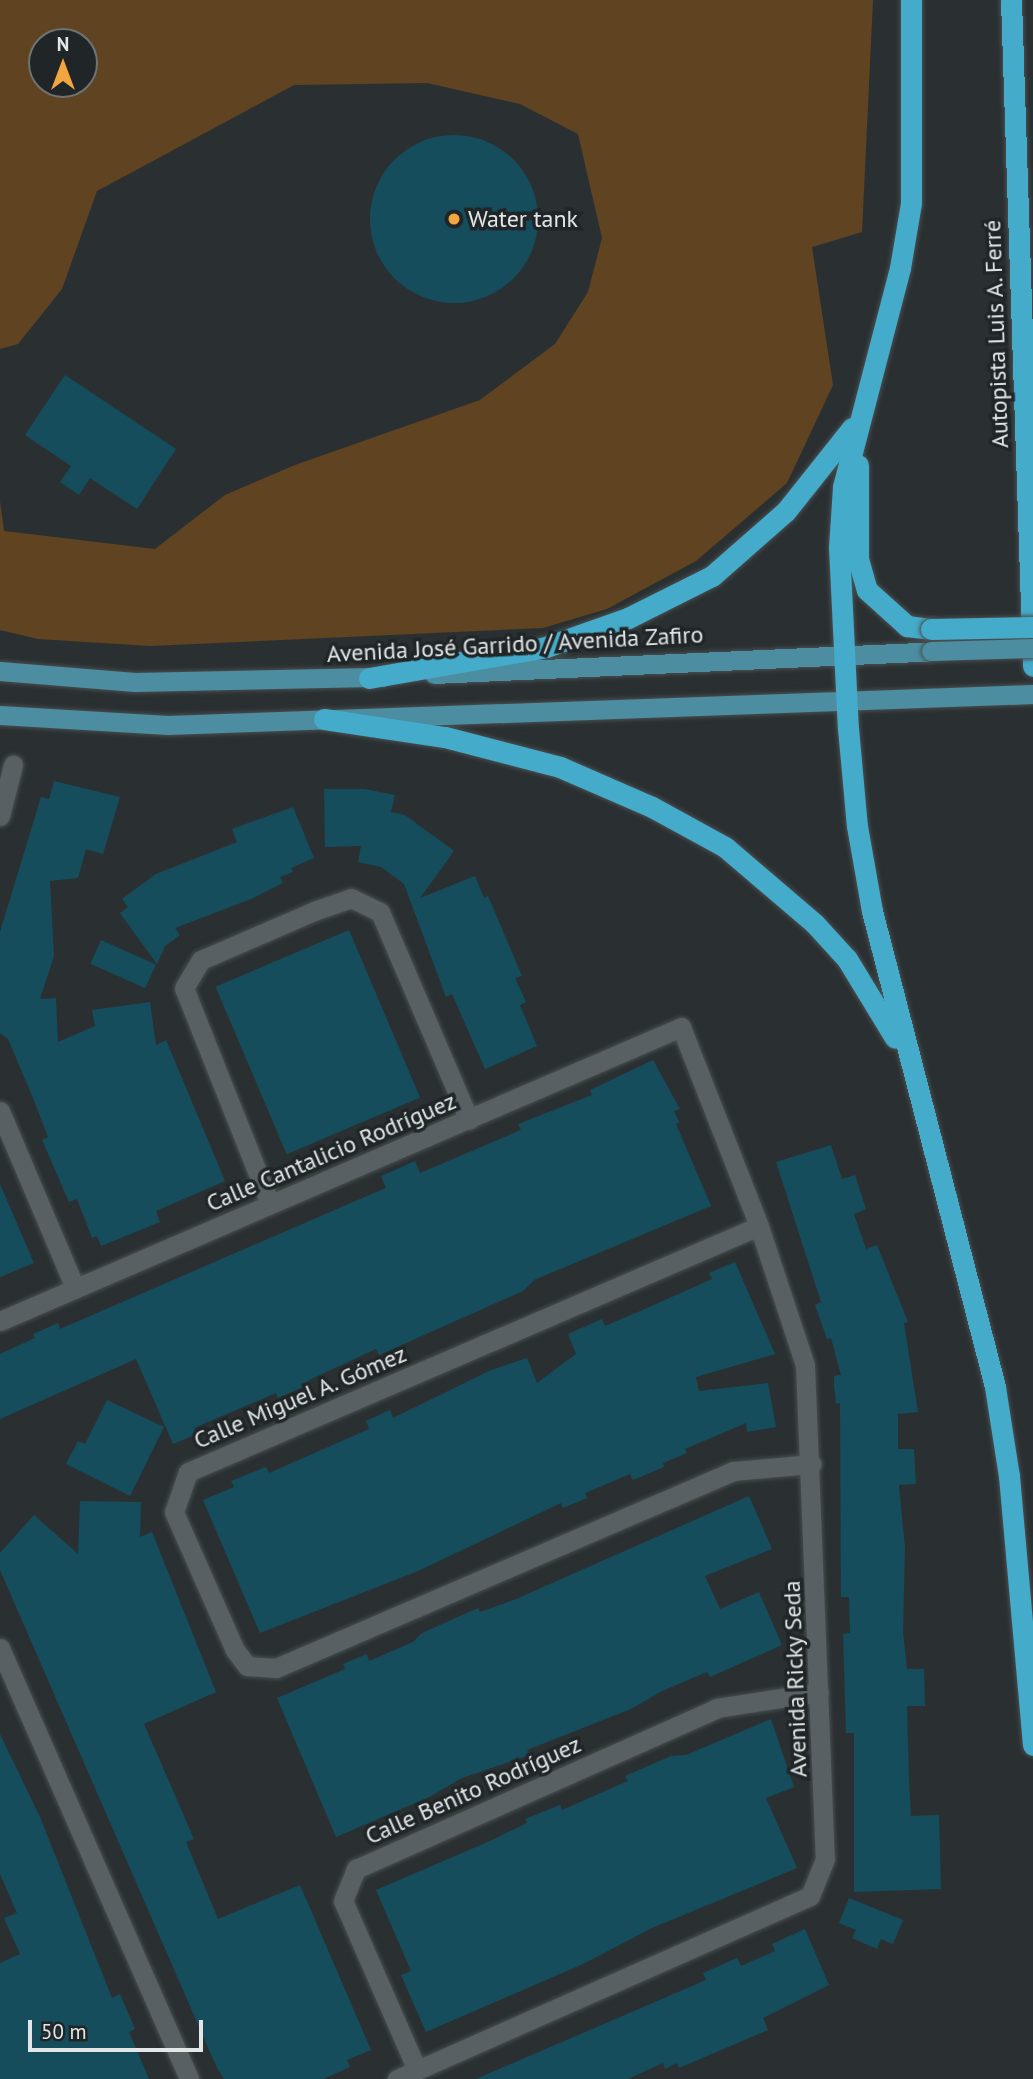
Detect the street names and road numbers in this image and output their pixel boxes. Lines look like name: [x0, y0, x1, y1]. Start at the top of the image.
street label: Autopista Luis A. Ferré: [978, 218, 1014, 450]
street label: Avenida José Garrido / Avenida Zafiro: [325, 620, 705, 668]
street label: Calle Cantalicio Rodríguez: [202, 1086, 460, 1218]
street label: Calle Miguel A. Gómez: [188, 1339, 412, 1455]
street label: Avenida Ricky Seda: [777, 1580, 813, 1778]
street label: Calle Benito Rodríguez: [361, 1730, 585, 1850]

